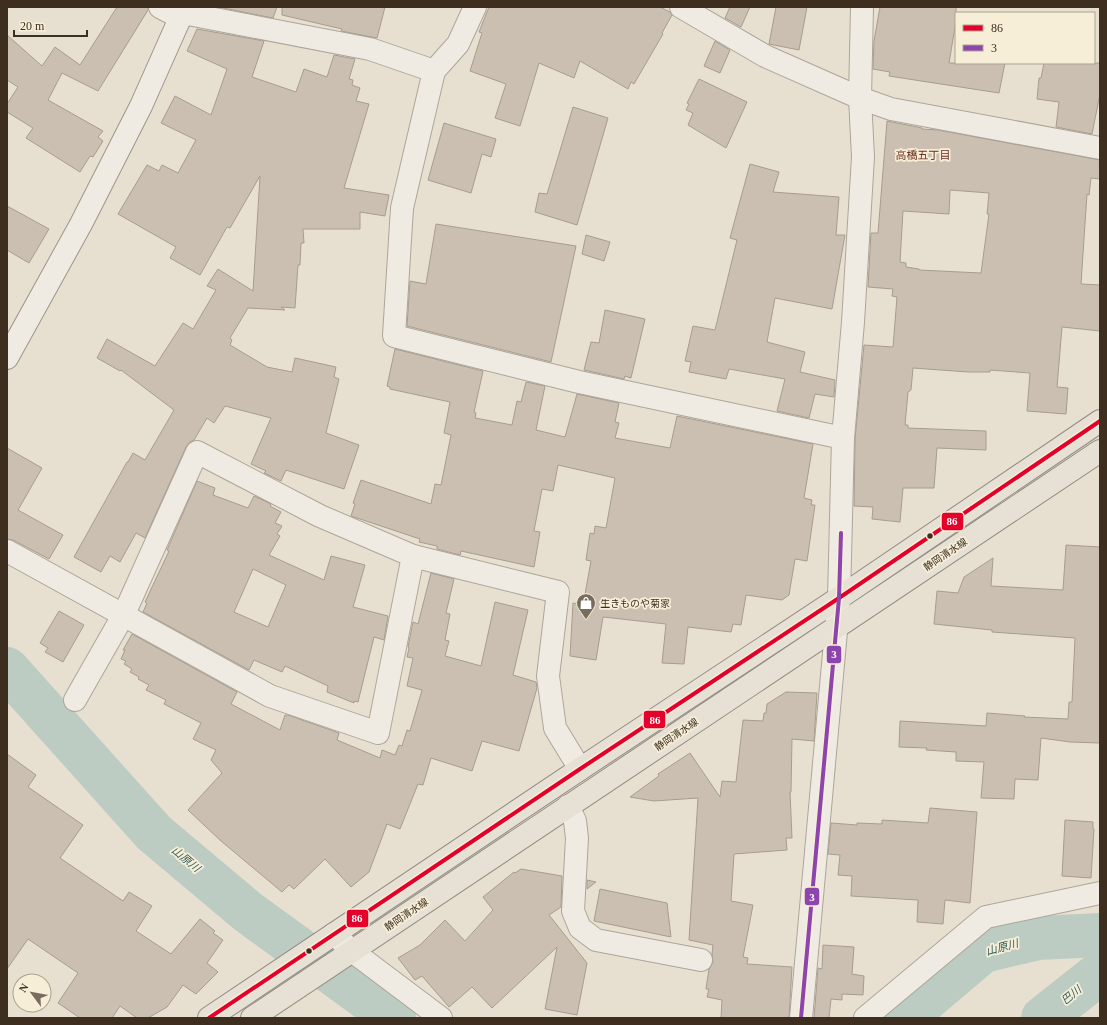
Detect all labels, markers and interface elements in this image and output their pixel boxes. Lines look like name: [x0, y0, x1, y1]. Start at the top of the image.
scale bar: [14, 12, 87, 38]
legend: [955, 12, 1095, 64]
text: 20 m: [20, 19, 45, 33]
text: 86: [991, 21, 1003, 35]
text: 3: [991, 41, 997, 55]
district label: 高橋五丁目: [896, 149, 951, 161]
line badge: 86: [941, 512, 964, 531]
text: 86: [947, 515, 958, 527]
unlabelled marker: [925, 531, 935, 541]
street label: 静岡清水線: [921, 536, 969, 573]
shop icon: 生きものや菊家: [575, 592, 597, 620]
place label: 生きものや菊家: [600, 598, 670, 609]
line badge: 3: [826, 645, 842, 664]
text: 3: [831, 648, 837, 660]
line badge: 86: [643, 710, 666, 729]
text: 86: [650, 714, 661, 726]
street label: 静岡清水線: [652, 716, 700, 753]
water label: 山原川: [170, 844, 203, 875]
line badge: 3: [804, 887, 820, 906]
text: 3: [809, 891, 815, 903]
street label: 静岡清水線: [382, 896, 430, 933]
line badge: 86: [346, 909, 369, 928]
text: 86: [352, 912, 363, 924]
water label: 山原川: [985, 937, 1020, 957]
unlabelled marker: [304, 946, 314, 956]
north arrow: [12, 973, 52, 1013]
text: N: [16, 981, 31, 994]
water label: 巴川: [1059, 983, 1084, 1007]

